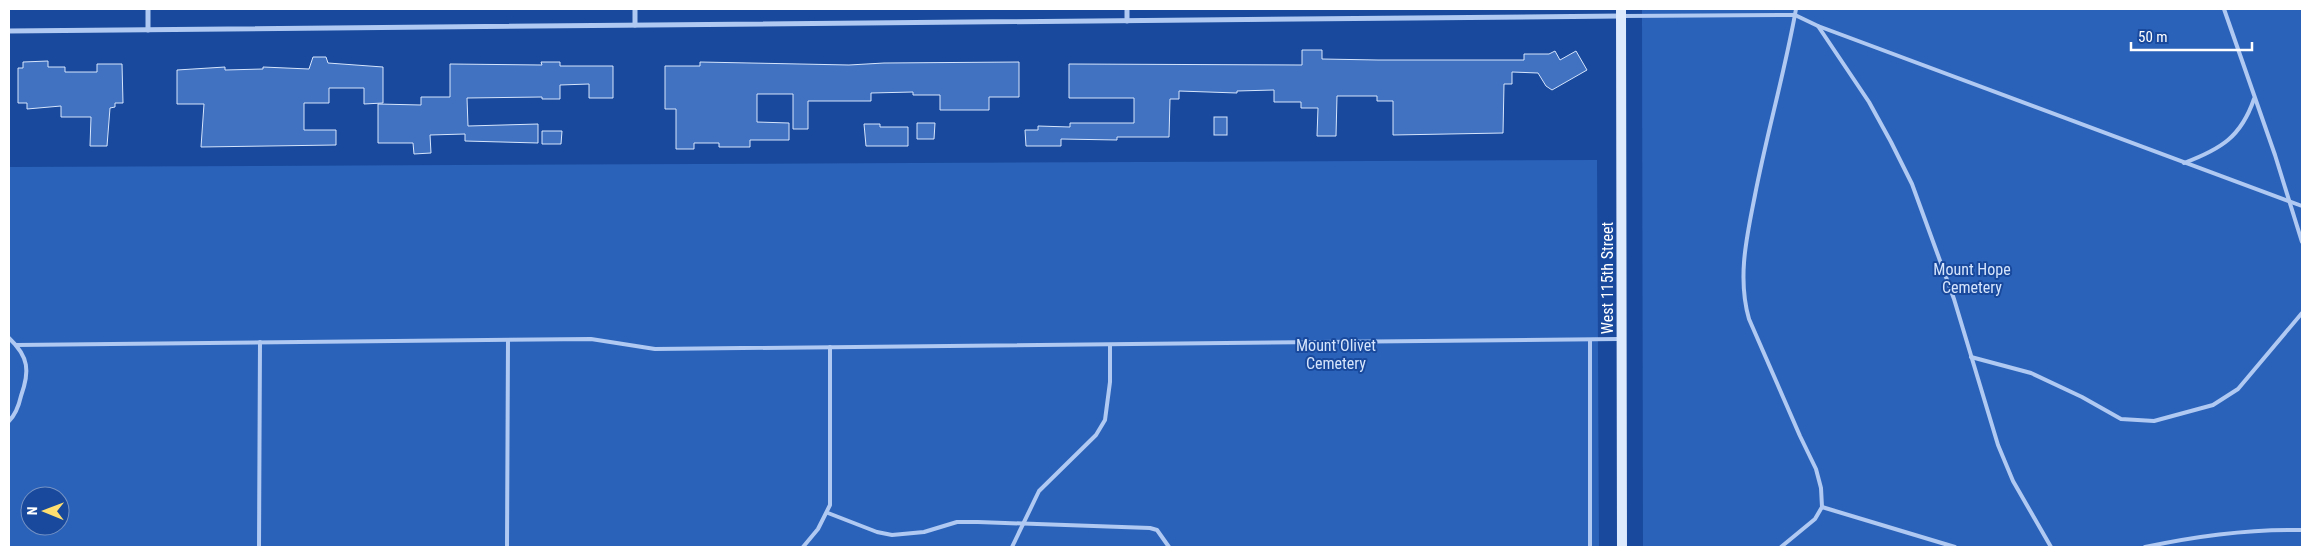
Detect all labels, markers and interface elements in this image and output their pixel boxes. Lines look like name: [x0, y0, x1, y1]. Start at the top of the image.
scale bar: [2131, 20, 2252, 52]
text: 50 m: [2138, 28, 2168, 46]
street label: West 115th Street: [1598, 222, 1617, 334]
park label: Mount Hope Cemetery: [1933, 260, 2011, 297]
park label: Mount Olivet Cemetery: [1296, 336, 1376, 373]
north arrow: [20, 486, 70, 536]
text: N: [24, 506, 40, 515]

